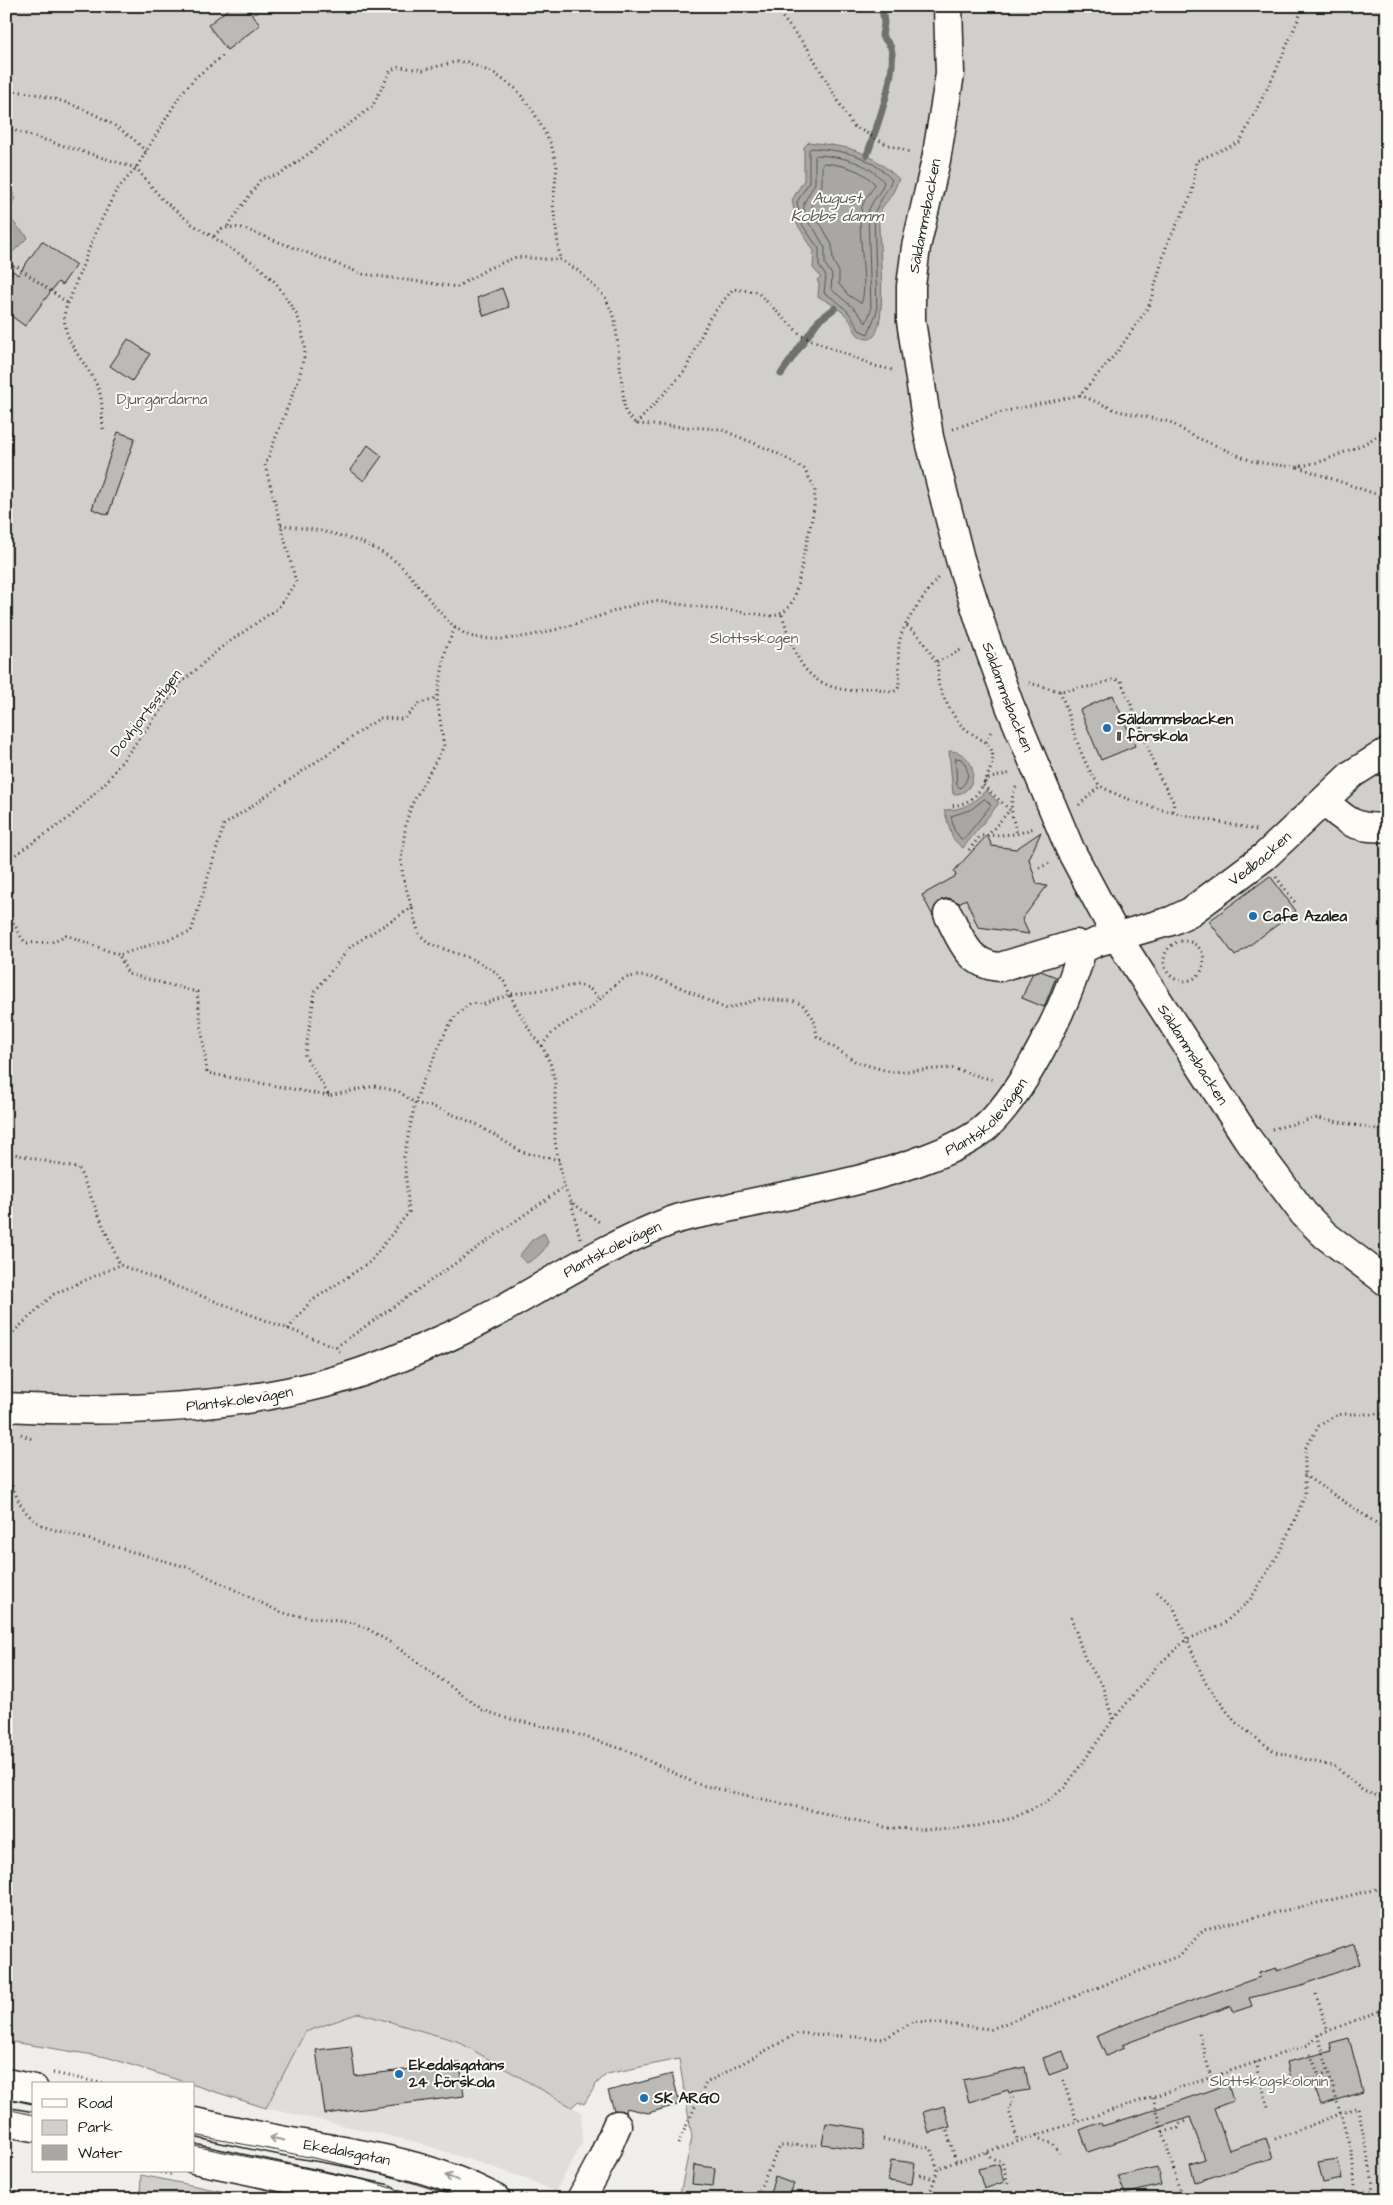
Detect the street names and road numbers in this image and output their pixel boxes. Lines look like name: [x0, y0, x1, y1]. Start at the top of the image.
street label: Säldammsbacken: [904, 156, 946, 275]
street label: Säldammsbacken: [977, 639, 1039, 756]
street label: Dovhjortsstigen: [105, 665, 188, 762]
street label: Vedbacken: [1224, 826, 1296, 890]
street label: Säldammsbacken: [1153, 1000, 1234, 1109]
street label: Plantskolevägen: [941, 1073, 1032, 1161]
street label: Plantskolevägen: [559, 1215, 665, 1283]
street label: Plantskolevägen: [185, 1380, 295, 1416]
street label: Ekedalsgatan: [302, 2134, 393, 2171]

